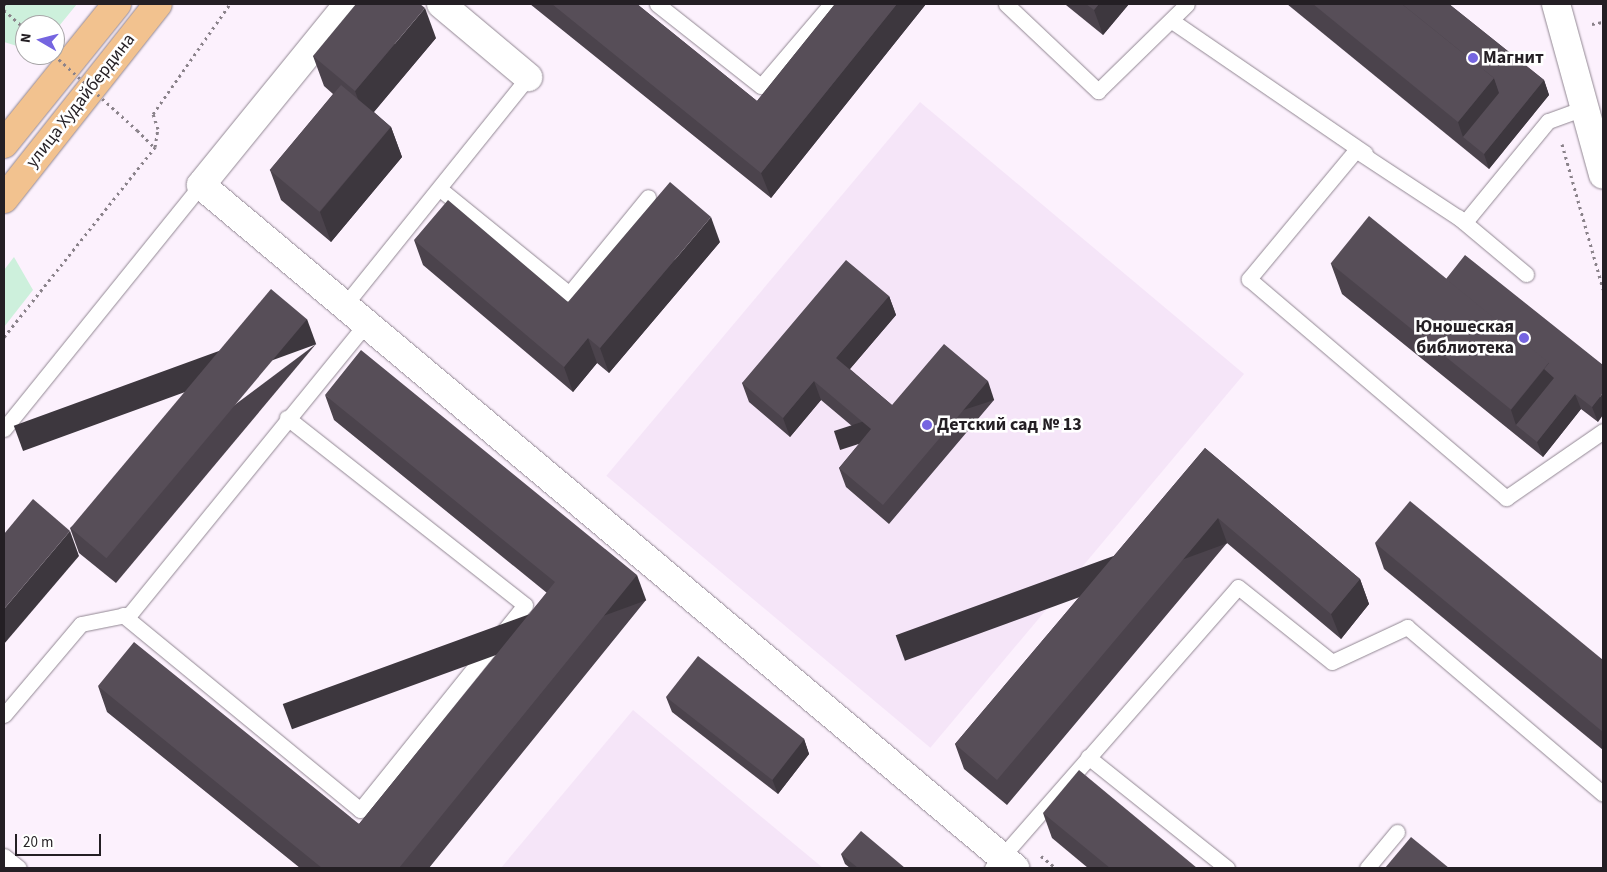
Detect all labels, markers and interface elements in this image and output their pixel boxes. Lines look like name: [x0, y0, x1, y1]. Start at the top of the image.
north arrow: [15, 15, 65, 65]
street label: улица Худайбердина: [22, 30, 140, 172]
text: N: [16, 32, 37, 44]
place label: Магнит: [1483, 47, 1544, 69]
marker: Магнит: [1467, 52, 1479, 64]
place label: Юношеская библиотека: [1415, 317, 1514, 359]
marker: Юношеская библиотека: [1518, 332, 1530, 344]
place label: Детский сад № 13: [937, 414, 1082, 436]
marker: Детский сад № 13: [921, 419, 933, 431]
scale bar: [18, 824, 104, 856]
text: 20 m: [23, 832, 53, 853]

